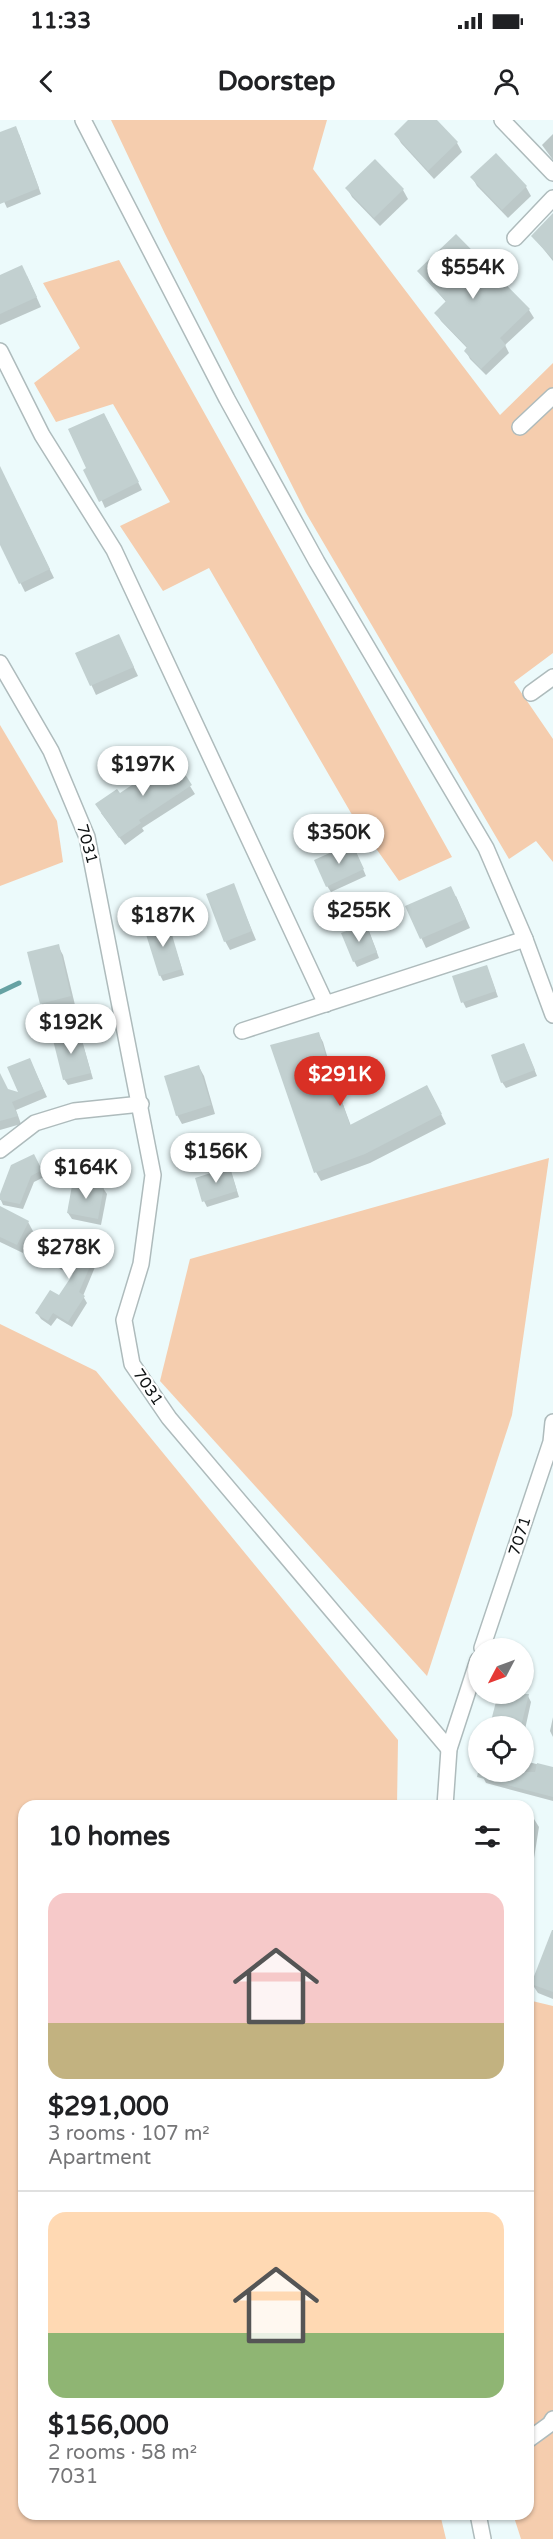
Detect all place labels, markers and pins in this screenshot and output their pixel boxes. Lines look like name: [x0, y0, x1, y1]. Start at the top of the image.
pin: $554K: [431, 249, 515, 300]
pin: $197K: [101, 746, 185, 797]
pin: $350K: [297, 814, 381, 865]
pin: $255K: [317, 892, 401, 943]
pin: $187K: [121, 897, 205, 948]
pin: $192K: [29, 1004, 113, 1055]
pin: $291K: [298, 1056, 382, 1107]
pin: $156K: [174, 1133, 258, 1184]
pin: $164K: [44, 1149, 128, 1200]
pin: $278K: [27, 1229, 111, 1280]

